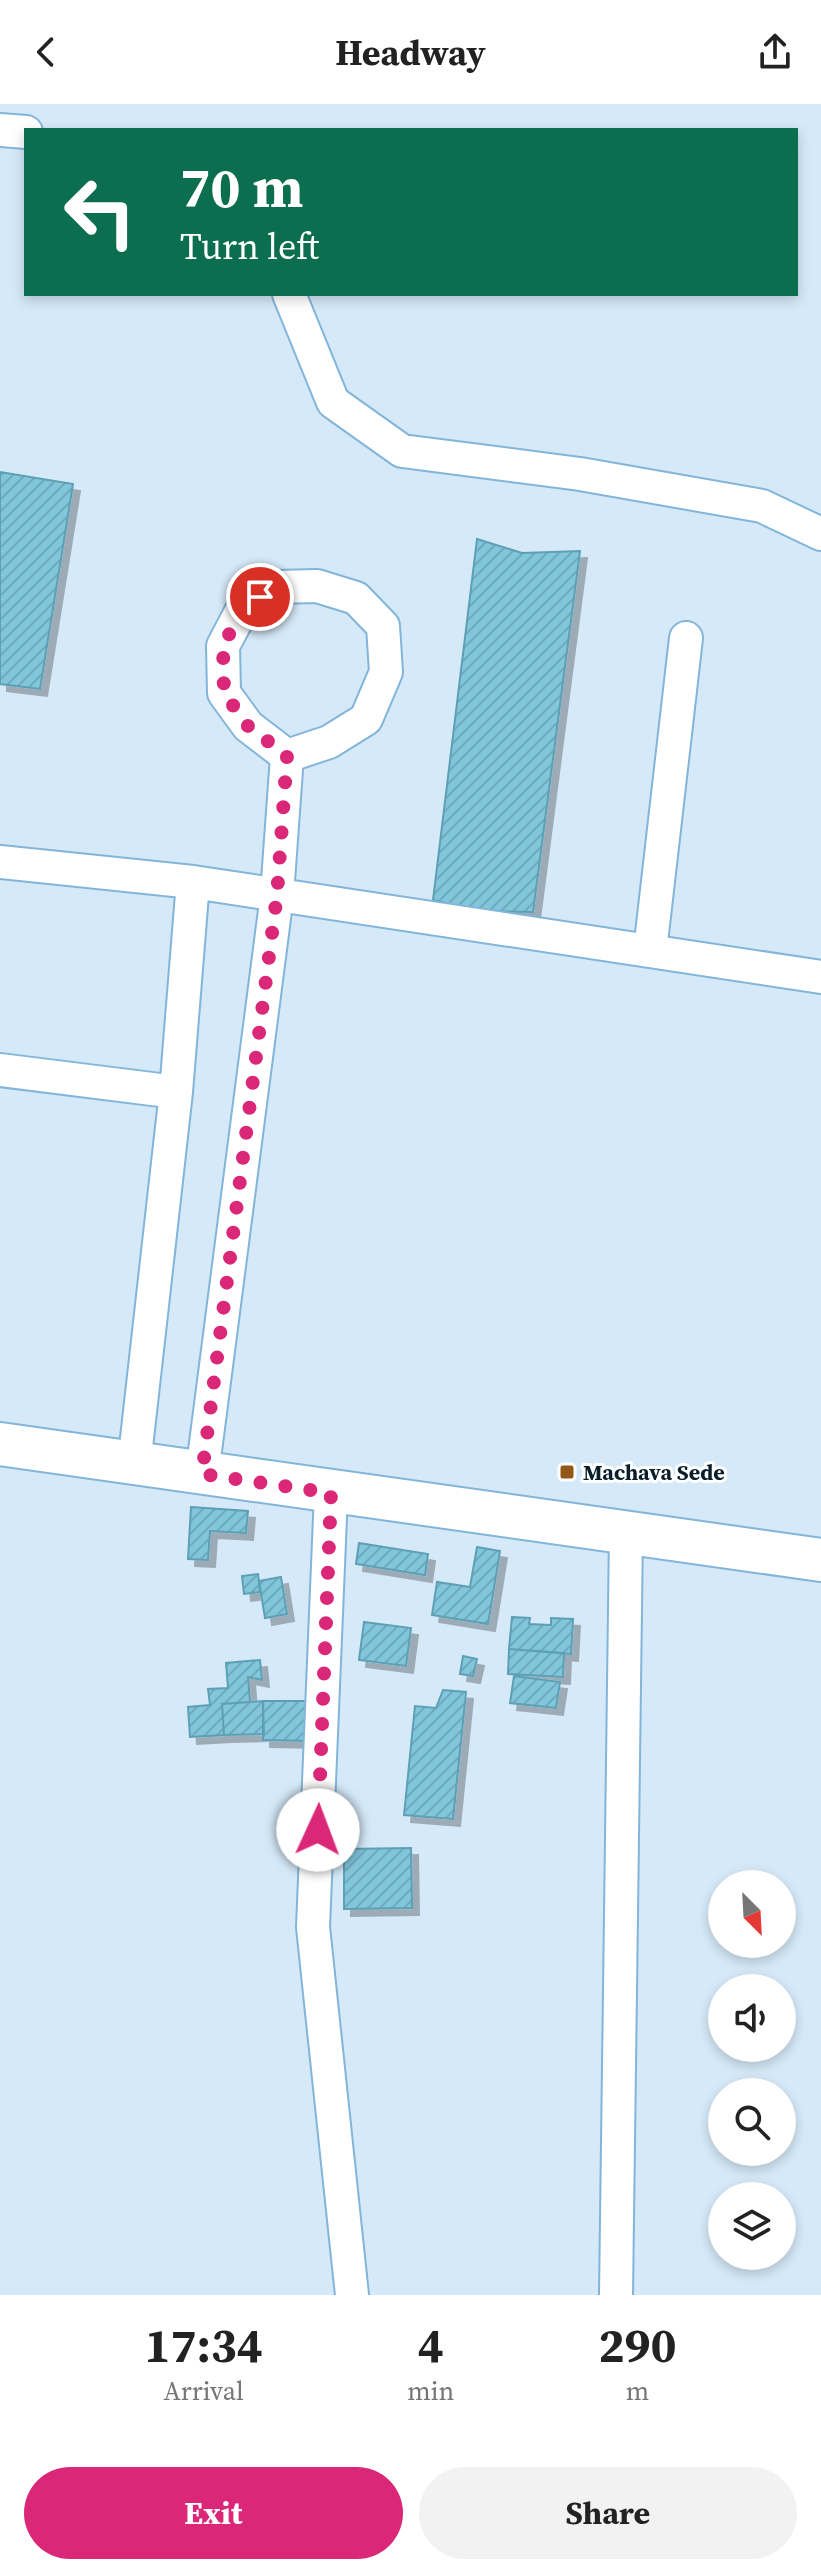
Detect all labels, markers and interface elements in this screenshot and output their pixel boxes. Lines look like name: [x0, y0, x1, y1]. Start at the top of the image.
text: Headway: [335, 28, 486, 77]
icon: back: [24, 30, 68, 74]
icon: share: [753, 30, 797, 74]
text: 70 m: [180, 149, 303, 226]
icon: left: [48, 160, 152, 264]
text: Turn left: [180, 222, 319, 271]
pin: [226, 563, 294, 631]
icon: arrive: [238, 575, 282, 619]
place label: Machava Sede: [583, 1457, 725, 1487]
marker: Machava Sede: [558, 1463, 576, 1481]
position arrow: [276, 1788, 360, 1872]
north arrow: [708, 1870, 796, 1958]
map controls: [708, 1870, 796, 2270]
button: sound: [708, 1974, 796, 2062]
button: search: [708, 2078, 796, 2166]
button: layers: [708, 2182, 796, 2270]
text: 17:34: [144, 2312, 263, 2378]
text: 4: [418, 2312, 444, 2378]
text: 290: [599, 2312, 677, 2378]
text: Arrival: [163, 2373, 244, 2409]
text: min: [407, 2373, 454, 2409]
text: m: [626, 2373, 649, 2409]
button: Exit: [24, 2467, 403, 2559]
button: Share: [419, 2467, 797, 2559]

